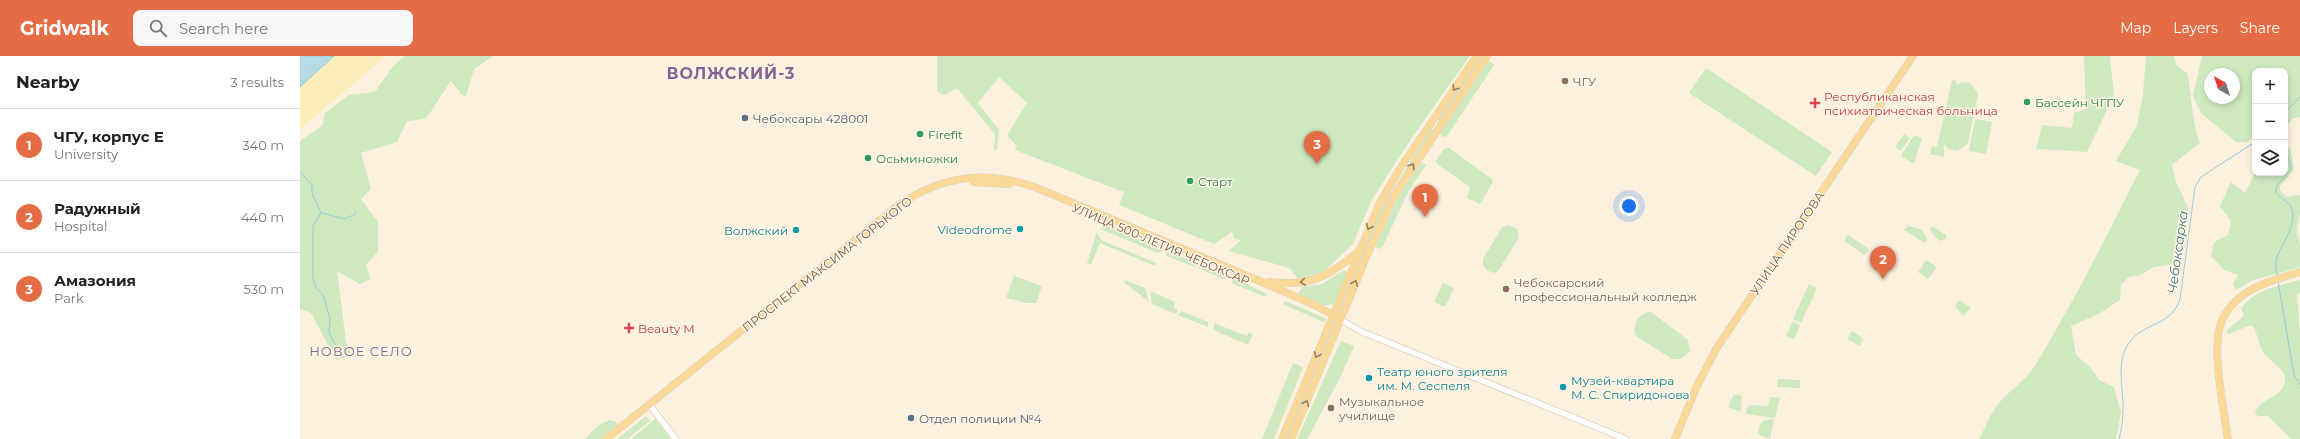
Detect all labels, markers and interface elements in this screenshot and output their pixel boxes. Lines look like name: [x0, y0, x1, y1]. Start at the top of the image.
search box: [133, 10, 413, 46]
text: Gridwalk: [20, 17, 109, 40]
icon: search: [147, 17, 169, 39]
text: Search here: [179, 19, 268, 38]
text: Map: [2120, 19, 2151, 37]
text: Layers: [2173, 19, 2218, 37]
text: Share: [2240, 19, 2280, 37]
district label: ВОЛЖСКИЙ-3: [666, 63, 796, 83]
north arrow: [2204, 68, 2240, 104]
map controls: [2252, 68, 2288, 176]
button: +: [2252, 68, 2288, 104]
text: Nearby: [16, 72, 80, 92]
text: 3 results: [230, 74, 284, 90]
place label: ЧГУ: [1573, 74, 1597, 89]
marker: ЧГУ: [1560, 76, 1570, 86]
one-way arrow: [1452, 84, 1460, 91]
place label: Республиканская психиатрическая больница: [1824, 89, 1998, 118]
place label: Бассейн ЧГПУ: [2035, 95, 2125, 110]
marker: Республиканская психиатрическая больница: [1809, 97, 1821, 109]
marker: Бассейн ЧГПУ: [2022, 97, 2032, 107]
button: −: [2252, 104, 2288, 140]
place label: Чебоксары 428001: [753, 111, 868, 126]
marker: Чебоксары 428001: [740, 113, 750, 123]
text: ЧГУ, корпус Е: [54, 127, 164, 146]
place label: Firefit: [928, 127, 963, 142]
marker: Firefit: [915, 129, 925, 139]
pin: 3: [1304, 131, 1330, 164]
text: 1: [26, 137, 32, 153]
text: 340 m: [242, 137, 284, 153]
button: layers: [2252, 140, 2288, 176]
text: University: [54, 146, 118, 162]
place label: Осьминожки: [876, 151, 958, 166]
marker: Осьминожки: [863, 153, 873, 163]
one-way arrow: [1407, 163, 1414, 170]
place label: Старт: [1198, 174, 1233, 189]
marker: Старт: [1185, 176, 1195, 186]
pin: 1: [1412, 184, 1438, 217]
street label: УЛИЦА ПИРОГОВА: [1747, 188, 1827, 298]
street label: ПРОСПЕКТ МАКСИМА ГОРЬКОГО: [739, 193, 915, 335]
your location: [1619, 196, 1639, 216]
text: Радужный: [54, 199, 141, 218]
street label: УЛИЦА 500-ЛЕТИЯ ЧЕБОКСАР: [1070, 200, 1252, 288]
text: 2: [25, 209, 33, 225]
text: 440 m: [241, 209, 284, 225]
water label: Чебоксарка: [2163, 210, 2191, 294]
text: Hospital: [54, 218, 107, 234]
place label: Videodrome: [937, 222, 1012, 237]
place label: Волжский: [724, 223, 788, 238]
one-way arrow: [1366, 223, 1374, 230]
marker: Videodrome: [1015, 224, 1025, 234]
marker: Волжский: [791, 225, 801, 235]
pin: 2: [1870, 246, 1896, 279]
text: Амазония: [54, 271, 136, 290]
place label: Чебоксарский профессиональный колледж: [1514, 275, 1697, 304]
one-way arrow: [1300, 278, 1307, 286]
one-way arrow: [1351, 280, 1359, 287]
text: 3: [25, 281, 33, 297]
text: 530 m: [244, 281, 284, 297]
marker: Чебоксарский профессиональный колледж: [1501, 284, 1511, 294]
text: Park: [54, 290, 84, 306]
place label: Beauty M: [638, 321, 695, 336]
marker: Beauty M: [623, 322, 635, 334]
district label: НОВОЕ СЕЛО: [309, 343, 413, 359]
one-way arrow: [1314, 350, 1322, 358]
place label: Театр юного зрителя им. М. Сеспеля: [1377, 364, 1507, 393]
marker: Театр юного зрителя им. М. Сеспеля: [1364, 373, 1374, 383]
place label: Музей-квартира М. С. Спиридонова: [1571, 373, 1690, 402]
marker: Музей-квартира М. С. Спиридонова: [1558, 382, 1568, 392]
place label: Музыкальное училище: [1338, 394, 1424, 423]
one-way arrow: [1301, 400, 1309, 407]
marker: Музыкальное училище: [1326, 403, 1336, 413]
place label: Отдел полиции №4: [919, 411, 1042, 426]
marker: Отдел полиции №4: [906, 413, 916, 423]

